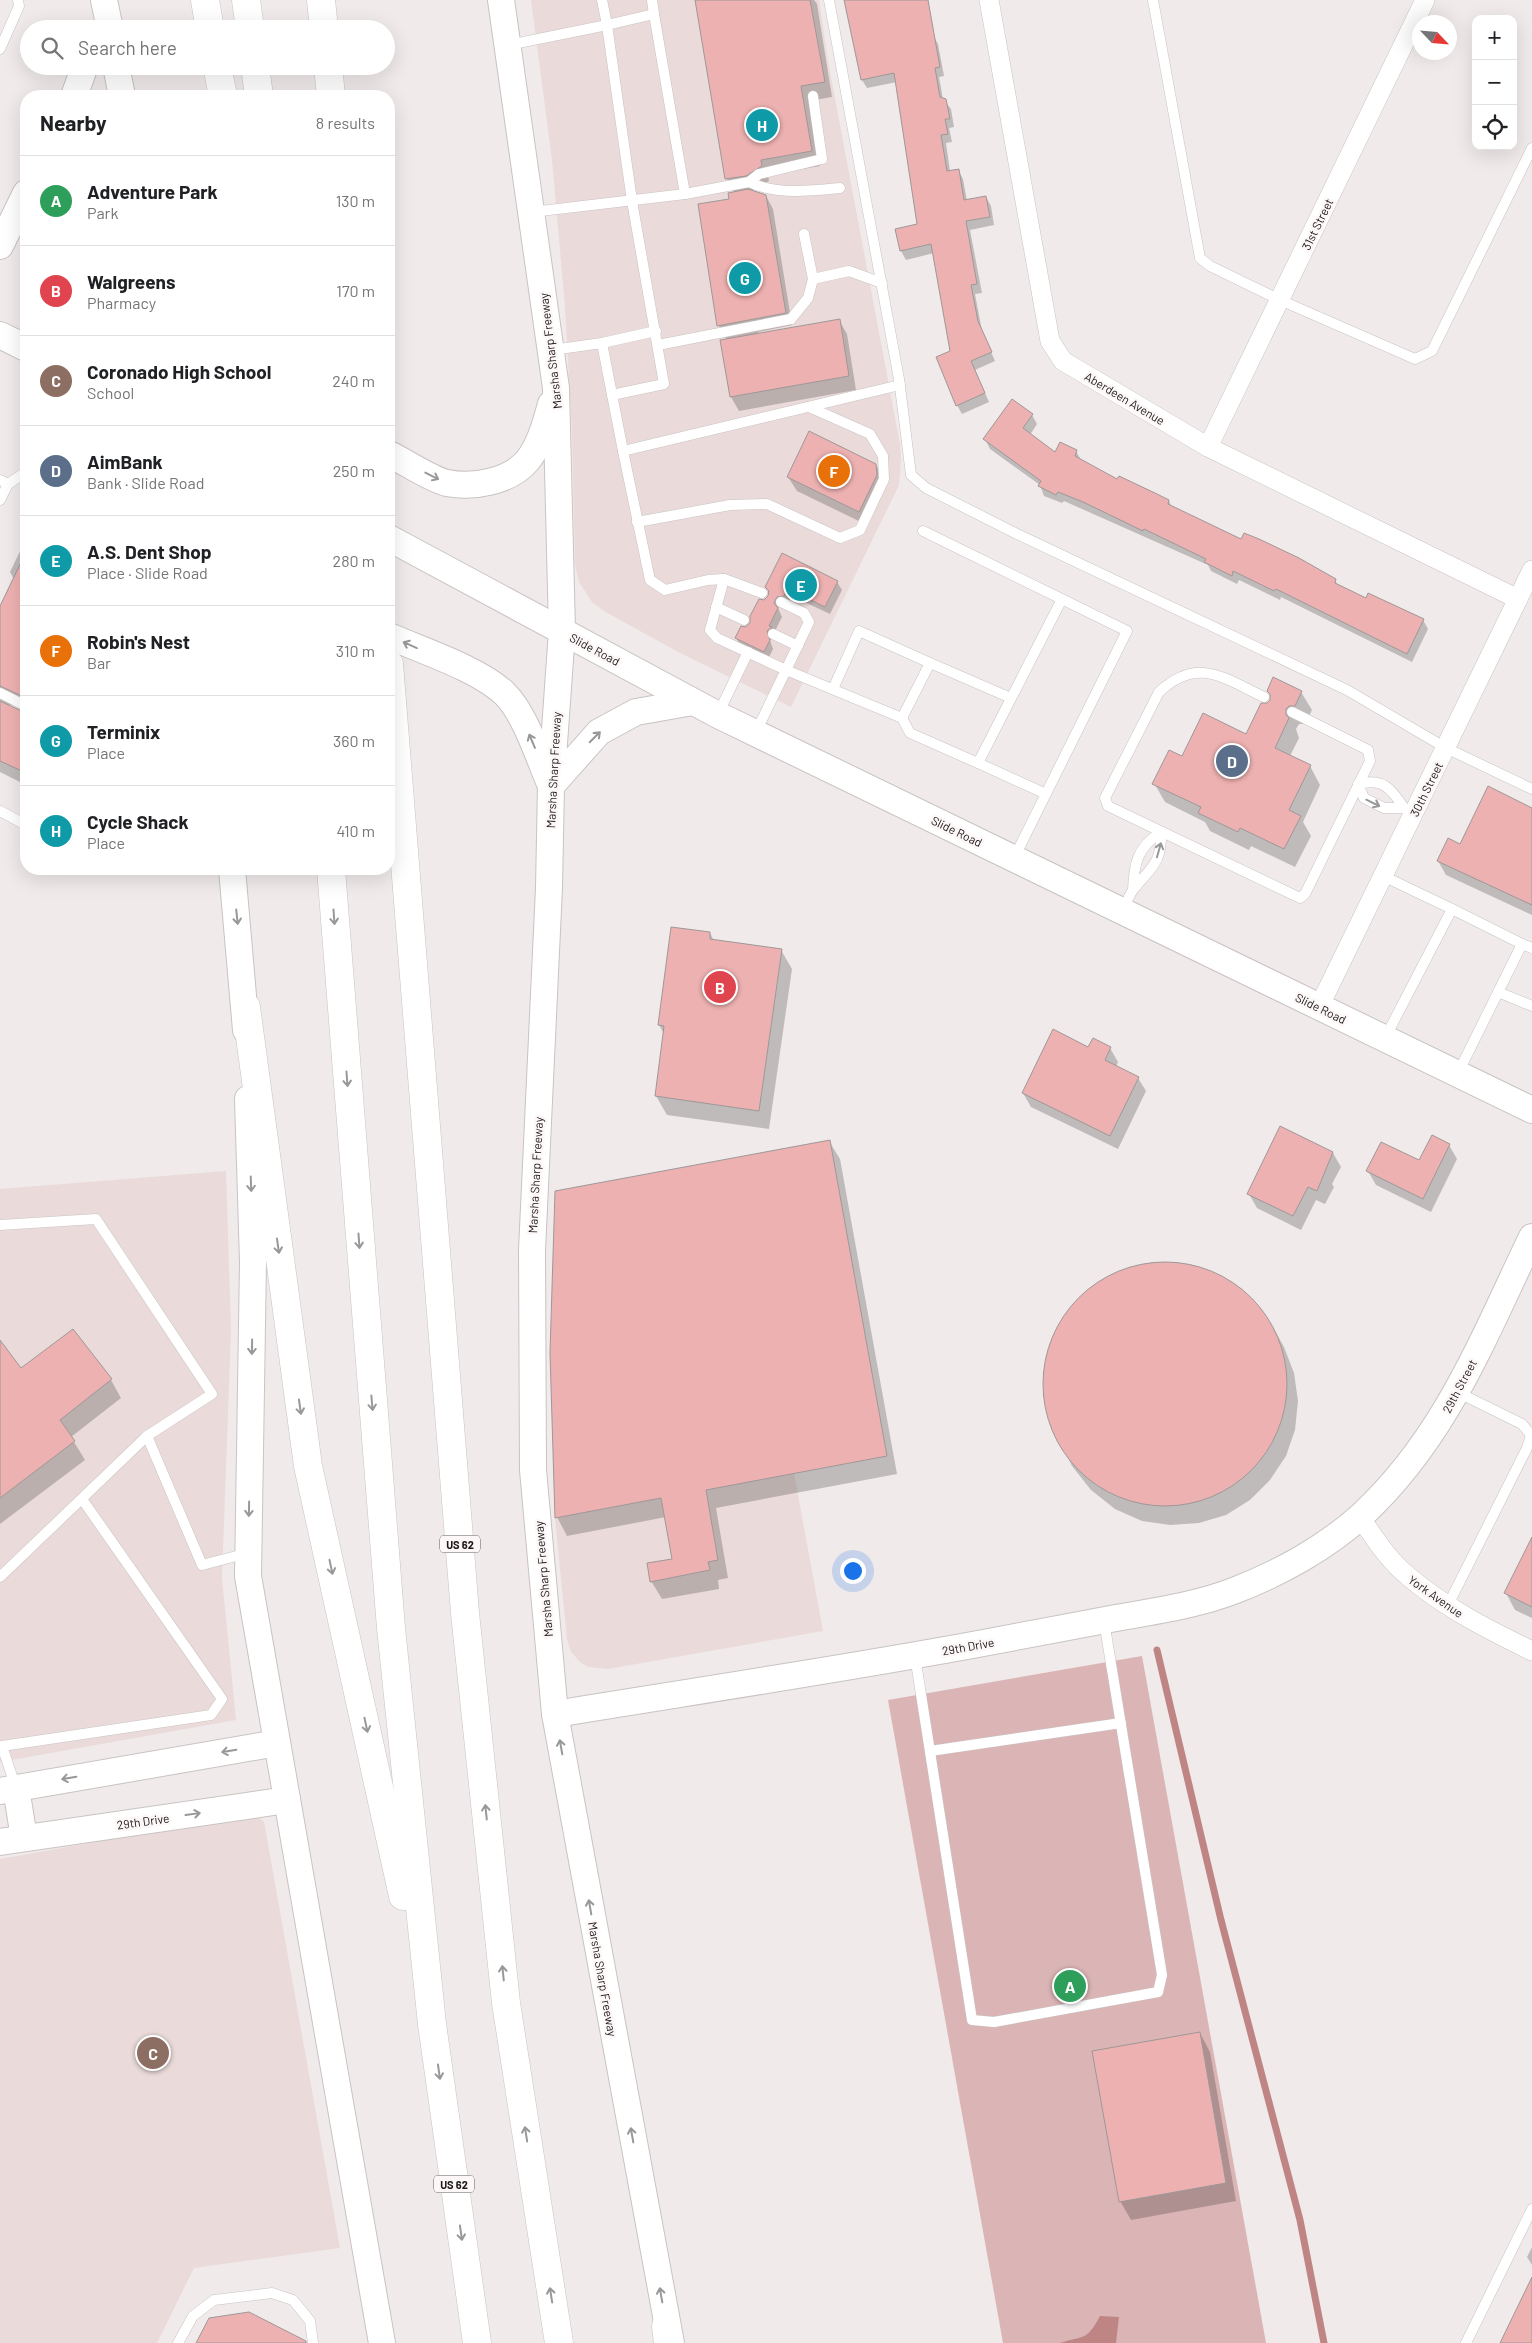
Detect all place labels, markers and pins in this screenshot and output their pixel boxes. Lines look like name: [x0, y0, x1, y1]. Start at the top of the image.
pin: H: [746, 106, 778, 144]
pin: G: [729, 259, 761, 297]
pin: F: [818, 452, 850, 490]
pin: E: [785, 566, 817, 604]
pin: D: [1216, 742, 1248, 780]
pin: B: [704, 968, 736, 1006]
pin: A: [1054, 1967, 1086, 2005]
pin: C: [137, 2034, 169, 2072]

